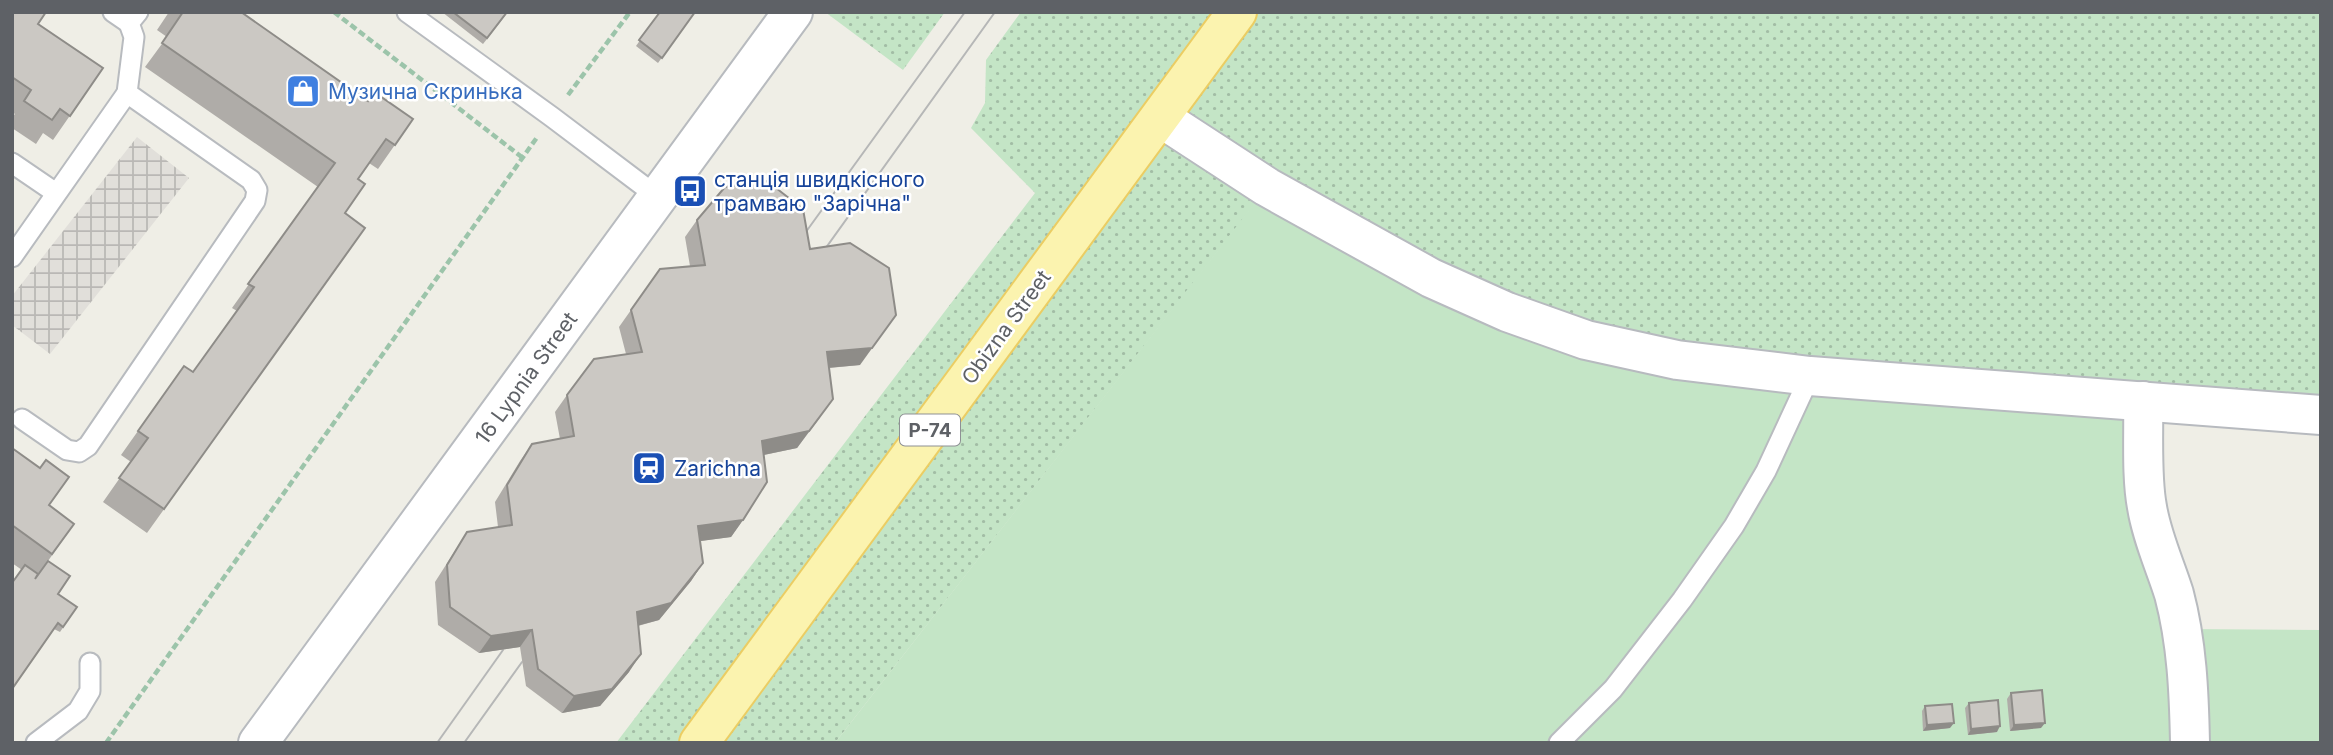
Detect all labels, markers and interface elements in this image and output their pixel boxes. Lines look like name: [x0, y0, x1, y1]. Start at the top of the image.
shop icon: Музична Скринька: [284, 72, 322, 110]
place label: Музична Скринька: [328, 79, 523, 104]
place label: станція швидкісного трамваю "Зарічна": [714, 167, 925, 216]
bus stop icon: станція швидкісного трамваю "Зарічна": [671, 172, 709, 210]
street label: Obizna Street: [956, 265, 1056, 389]
street label: 16 Lypnia Street: [470, 307, 582, 449]
road number: Р-74: [900, 414, 960, 446]
station icon: Zarichna: [630, 449, 668, 487]
place label: Zarichna: [674, 456, 761, 481]

